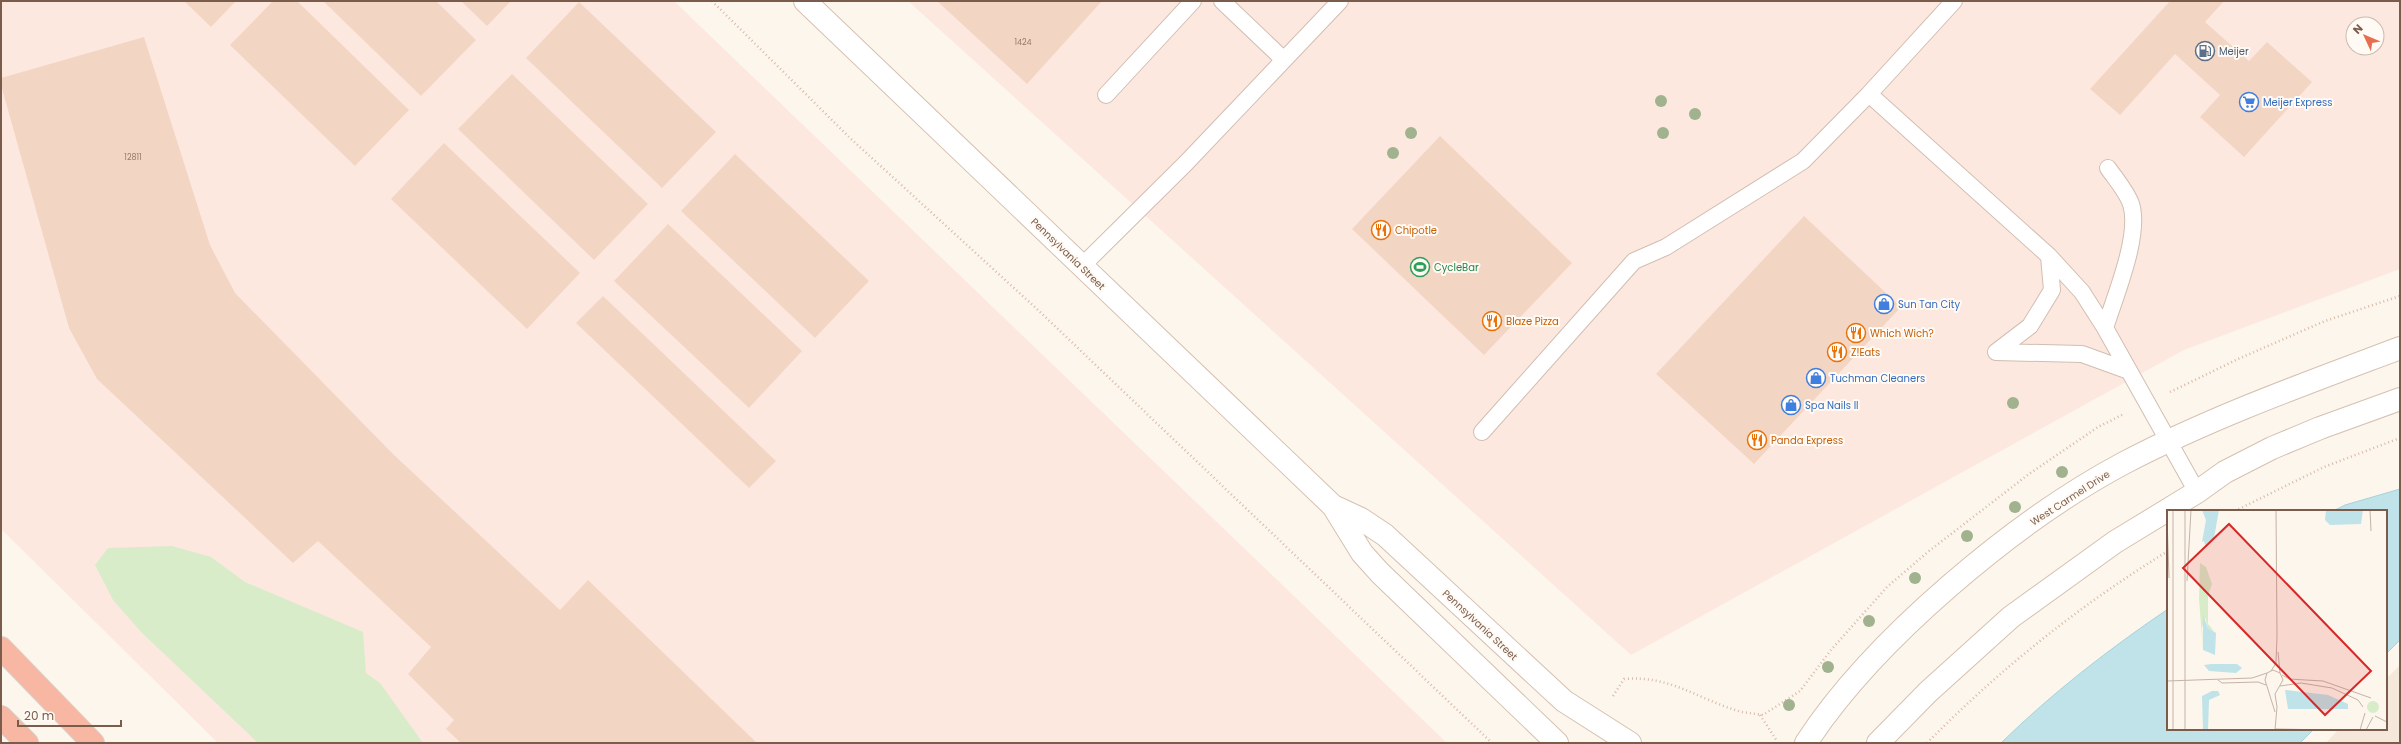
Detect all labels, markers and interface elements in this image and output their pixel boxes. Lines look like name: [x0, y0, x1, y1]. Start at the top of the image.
north arrow: [2345, 16, 2385, 56]
text: N: [2349, 21, 2366, 38]
house number: 1424: [1014, 37, 1032, 48]
fuel station icon: Meijer: [2194, 40, 2216, 62]
place label: Meijer: [2219, 44, 2249, 59]
supermarket icon: Meijer Express: [2238, 91, 2260, 113]
place label: Meijer Express: [2263, 95, 2332, 110]
house number: 12811: [124, 152, 142, 163]
street label: Pennsylvania Street: [1028, 215, 1109, 294]
restaurant icon: Chipotle: [1370, 219, 1392, 241]
place label: Chipotle: [1395, 223, 1437, 238]
sports icon: CycleBar: [1409, 256, 1431, 278]
place label: CycleBar: [1434, 260, 1479, 275]
shop icon: Sun Tan City: [1873, 293, 1895, 315]
place label: Sun Tan City: [1898, 297, 1960, 312]
restaurant icon: Blaze Pizza: [1481, 310, 1503, 332]
place label: Blaze Pizza: [1506, 314, 1559, 329]
restaurant icon: Which Wich?: [1845, 322, 1867, 344]
place label: Which Wich?: [1870, 326, 1934, 341]
restaurant icon: Z!Eats: [1826, 341, 1848, 363]
place label: Z!Eats: [1851, 345, 1880, 360]
shop icon: Tuchman Cleaners: [1805, 367, 1827, 389]
place label: Tuchman Cleaners: [1830, 371, 1925, 386]
shop icon: Spa Nails II: [1780, 394, 1802, 416]
place label: Spa Nails II: [1805, 398, 1859, 413]
restaurant icon: Panda Express: [1746, 429, 1768, 451]
place label: Panda Express: [1771, 433, 1843, 448]
street label: West Carmel Drive: [2027, 467, 2113, 529]
inset map: [2167, 510, 2387, 730]
street label: Pennsylvania Street: [1439, 586, 1521, 664]
scale bar: [18, 702, 121, 728]
text: 20 m: [24, 707, 54, 724]

